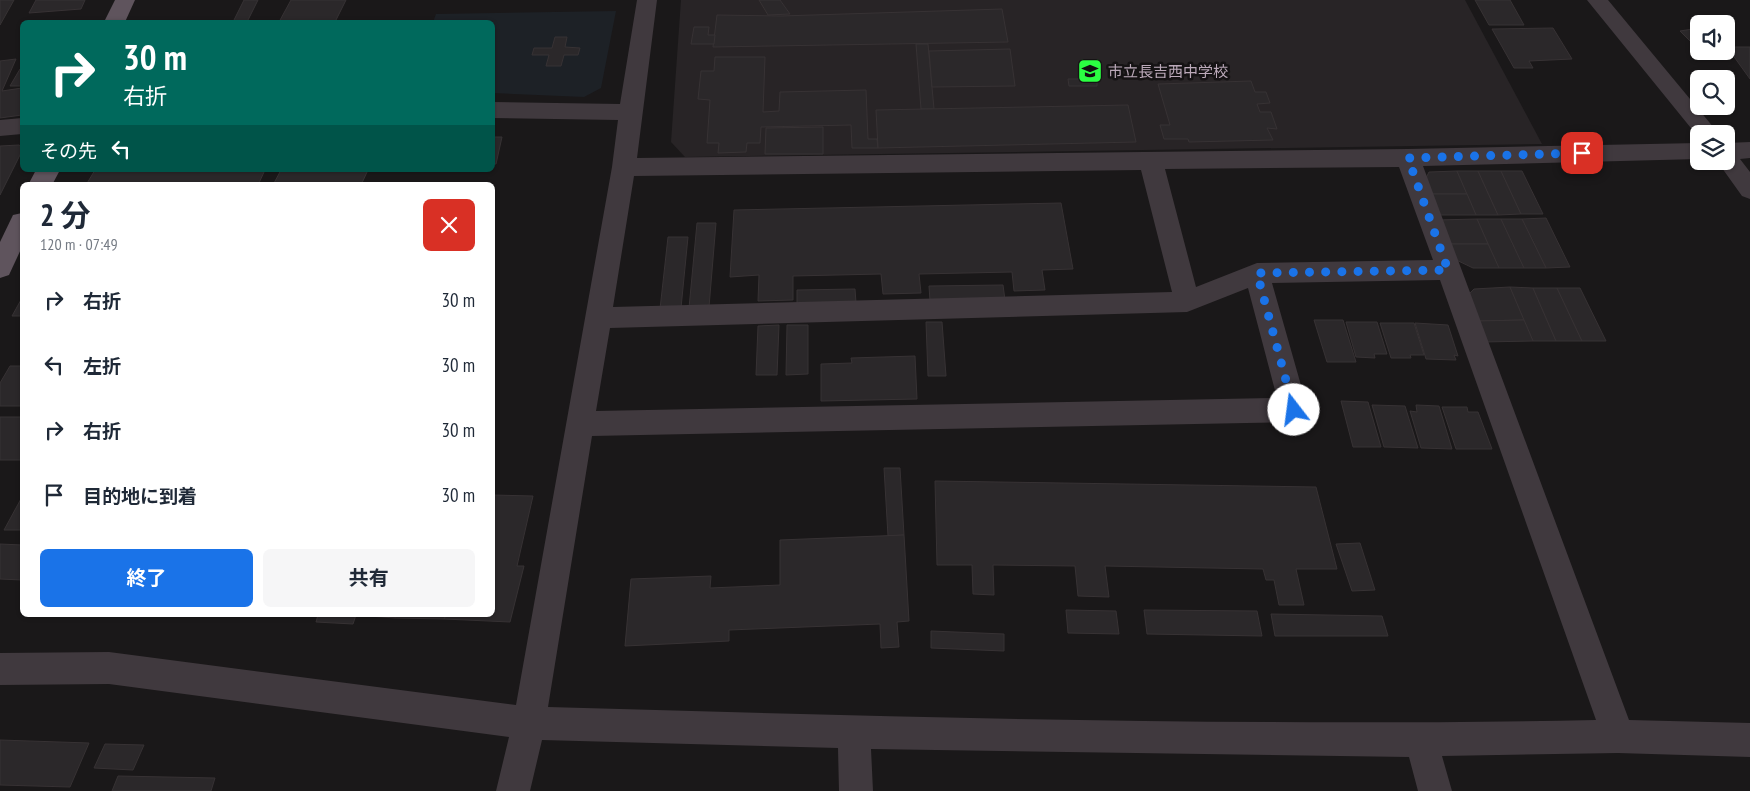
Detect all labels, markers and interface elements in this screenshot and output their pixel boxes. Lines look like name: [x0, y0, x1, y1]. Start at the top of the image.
map controls: [1690, 15, 1735, 170]
button: sound: [1690, 15, 1735, 60]
text: 30 m: [123, 34, 187, 80]
icon: right: [40, 40, 105, 105]
school or university icon: 市立長吉西中学校: [1077, 58, 1103, 84]
place label: 市立長吉西中学校: [1108, 62, 1228, 81]
button: search: [1690, 70, 1735, 115]
text: 右折: [123, 82, 167, 110]
button: layers: [1690, 125, 1735, 170]
pin: [1561, 132, 1603, 174]
icon: left: [107, 135, 135, 163]
text: その先: [40, 139, 97, 163]
icon: arrive: [1568, 139, 1596, 167]
text: 2 分: [40, 195, 91, 234]
button: close: [423, 199, 475, 251]
text: 120 m · 07:49: [40, 234, 118, 254]
icon: right: [40, 286, 68, 314]
text: 30 m: [442, 288, 475, 312]
text: 右折: [83, 289, 121, 313]
icon: left: [40, 351, 68, 379]
text: 30 m: [442, 353, 475, 377]
text: 左折: [83, 354, 121, 378]
position arrow: [1267, 383, 1319, 435]
icon: right: [40, 416, 68, 444]
text: 30 m: [442, 418, 475, 442]
text: 右折: [83, 419, 121, 443]
icon: arrive: [40, 481, 68, 509]
text: 30 m: [442, 483, 475, 507]
text: 目的地に到着: [83, 484, 197, 508]
button: 終了: [40, 549, 253, 607]
button: 共有: [263, 549, 475, 607]

